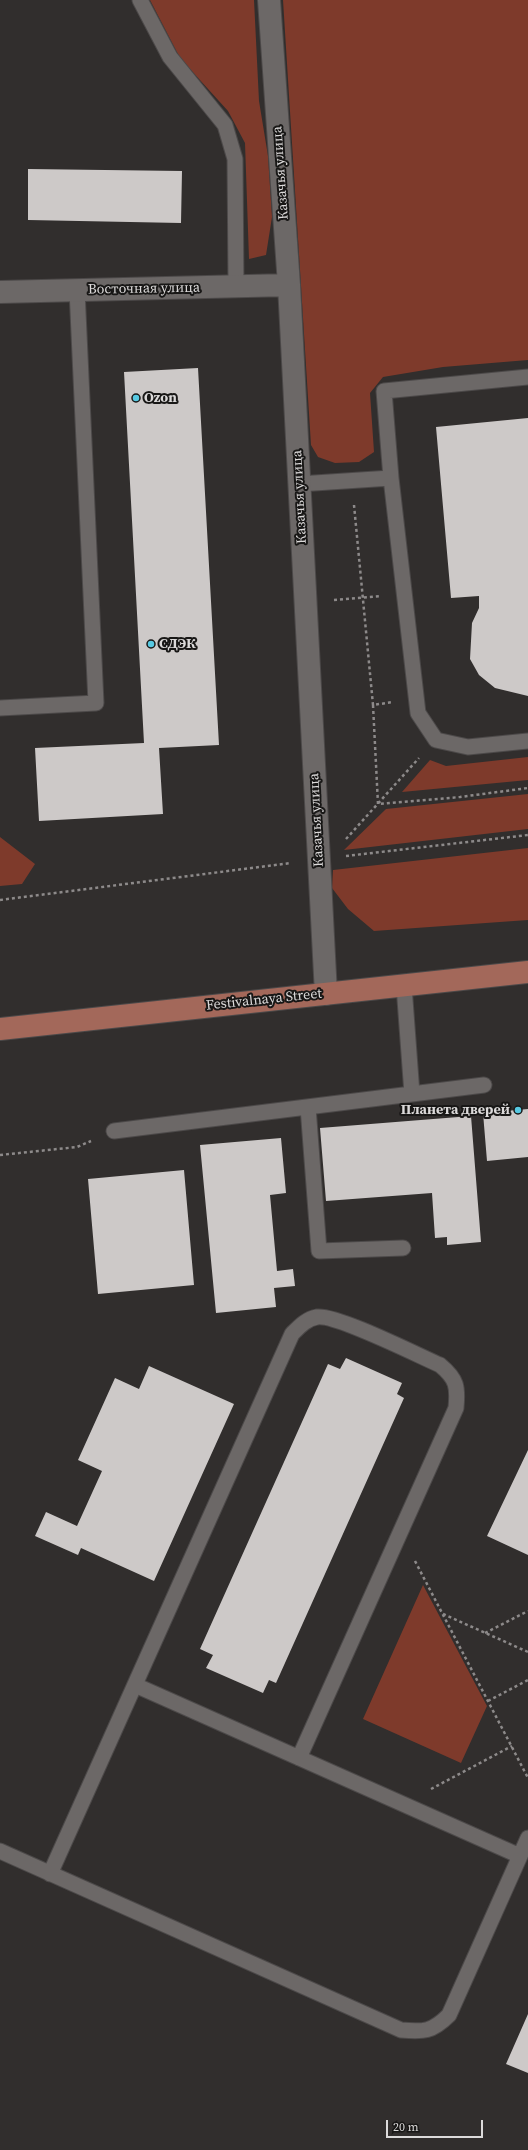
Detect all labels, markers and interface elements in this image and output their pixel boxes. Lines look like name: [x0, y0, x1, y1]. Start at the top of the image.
street label: Казачья улица: [269, 126, 293, 220]
street label: Восточная улица: [88, 280, 200, 298]
place label: Ozon: [144, 390, 177, 406]
marker: Ozon: [131, 393, 141, 403]
street label: Казачья улица: [289, 450, 311, 544]
place label: СДЭК: [159, 636, 196, 652]
marker: СДЭК: [146, 639, 156, 649]
street label: Казачья улица: [306, 773, 328, 867]
street label: Festivalnaya Street: [205, 986, 323, 1014]
place label: Планета дверей: [401, 1102, 510, 1118]
marker: Планета дверей: [513, 1105, 523, 1115]
scale bar: [388, 2112, 485, 2138]
text: 20 m: [393, 2119, 419, 2135]

